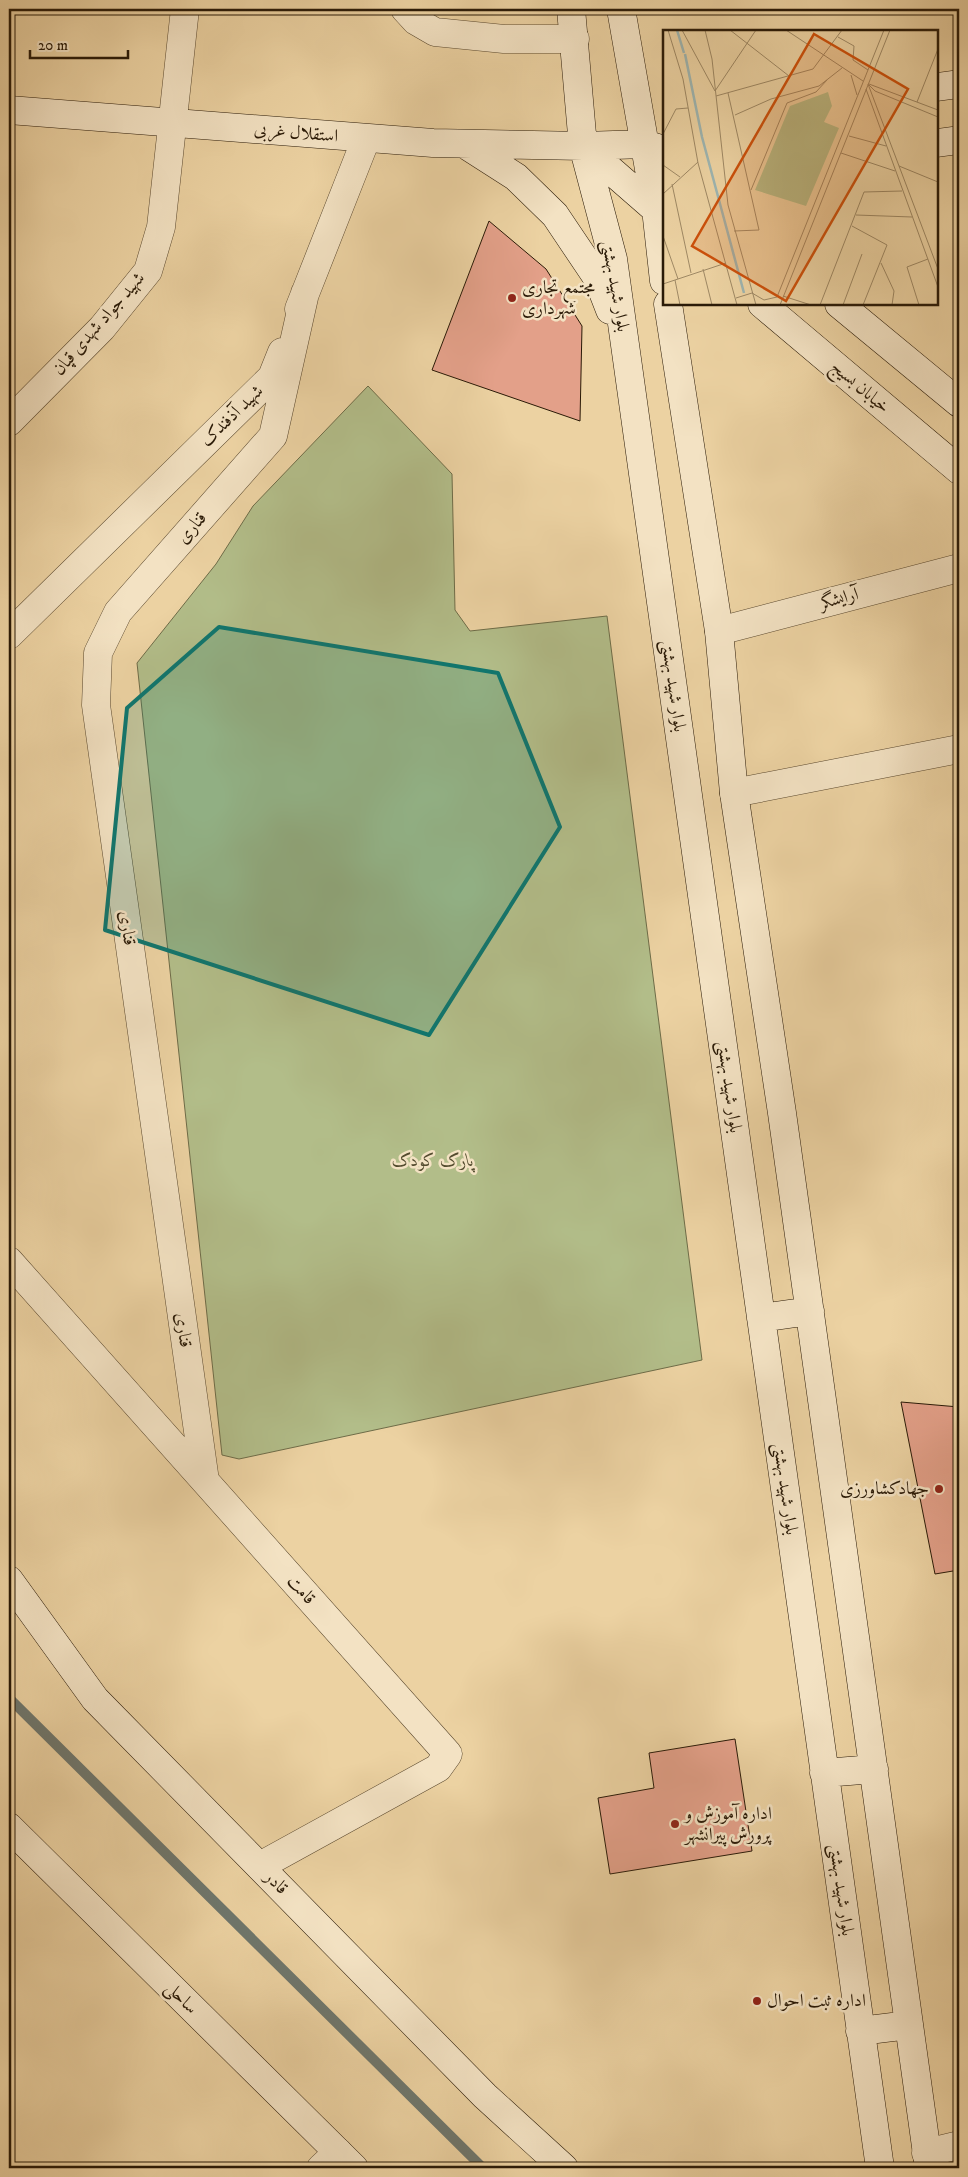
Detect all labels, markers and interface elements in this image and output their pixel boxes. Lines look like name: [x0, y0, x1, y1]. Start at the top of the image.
scale bar: [30, 28, 128, 60]
inset map: [663, 30, 938, 305]
text: 20 m: [38, 36, 68, 55]
street label: استقلال غربی: [253, 118, 339, 149]
street label: بلوار شهید بهشتی: [595, 238, 634, 334]
street label: شهید جواد شهدی قپان: [48, 268, 150, 380]
place label: مجتمع تجاری شهرداری: [522, 277, 595, 320]
marker: مجتمع تجاری شهرداری: [506, 292, 518, 304]
street label: خیابان بسیج: [823, 356, 894, 421]
street label: شهید آذفندک: [196, 380, 268, 452]
street label: قناری: [172, 508, 212, 548]
street label: آرایشگر: [815, 582, 863, 615]
street label: بلوار شهید بهشتی: [655, 639, 690, 734]
street label: قناری: [114, 909, 140, 947]
street label: بلوار شهید بهشتی: [711, 1040, 746, 1135]
park label: پارک کودک: [392, 1150, 476, 1173]
street label: قناری: [170, 1311, 196, 1349]
street label: بلوار شهید بهشتی: [767, 1442, 802, 1537]
place label: جهادکشاورزی: [840, 1478, 929, 1500]
marker: جهادکشاورزی: [933, 1483, 945, 1495]
street label: قامت: [282, 1571, 320, 1609]
place label: اداره آموزش و پرورش پیرانشهر: [683, 1803, 772, 1847]
marker: اداره آموزش و پرورش پیرانشهر: [669, 1818, 681, 1830]
street label: بلوار شهید بهشتی: [823, 1843, 858, 1938]
street label: قادر: [258, 1865, 293, 1900]
street label: ساحلی: [159, 1977, 202, 2020]
place label: اداره ثبت احوال: [767, 1990, 866, 2012]
marker: اداره ثبت احوال: [751, 1995, 763, 2007]

